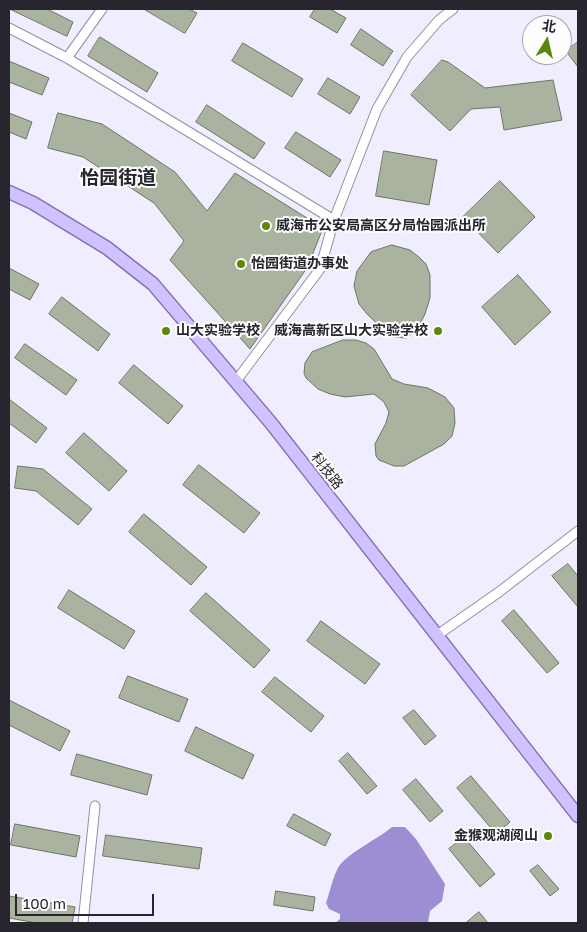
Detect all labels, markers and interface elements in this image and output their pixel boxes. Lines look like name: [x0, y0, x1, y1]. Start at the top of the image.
north arrow: [522, 15, 572, 65]
text: 北: [541, 16, 558, 35]
district label: 怡园街道: [80, 167, 156, 189]
place label: 威海市公安局高区分局怡园派出所: [276, 218, 486, 234]
marker: 威海市公安局高区分局怡园派出所: [260, 220, 272, 232]
place label: 怡园街道办事处: [251, 256, 349, 272]
marker: 怡园街道办事处: [235, 258, 247, 270]
place label: 山大实验学校: [176, 323, 260, 339]
place label: 威海高新区山大实验学校: [274, 323, 428, 339]
marker: 山大实验学校: [160, 325, 172, 337]
marker: 威海高新区山大实验学校: [432, 325, 444, 337]
street label: 科技路: [307, 449, 347, 493]
place label: 金猴观湖阅山: [454, 828, 538, 844]
marker: 金猴观湖阅山: [542, 830, 554, 842]
scale bar: [18, 884, 156, 916]
text: 100 m: [23, 894, 66, 912]

